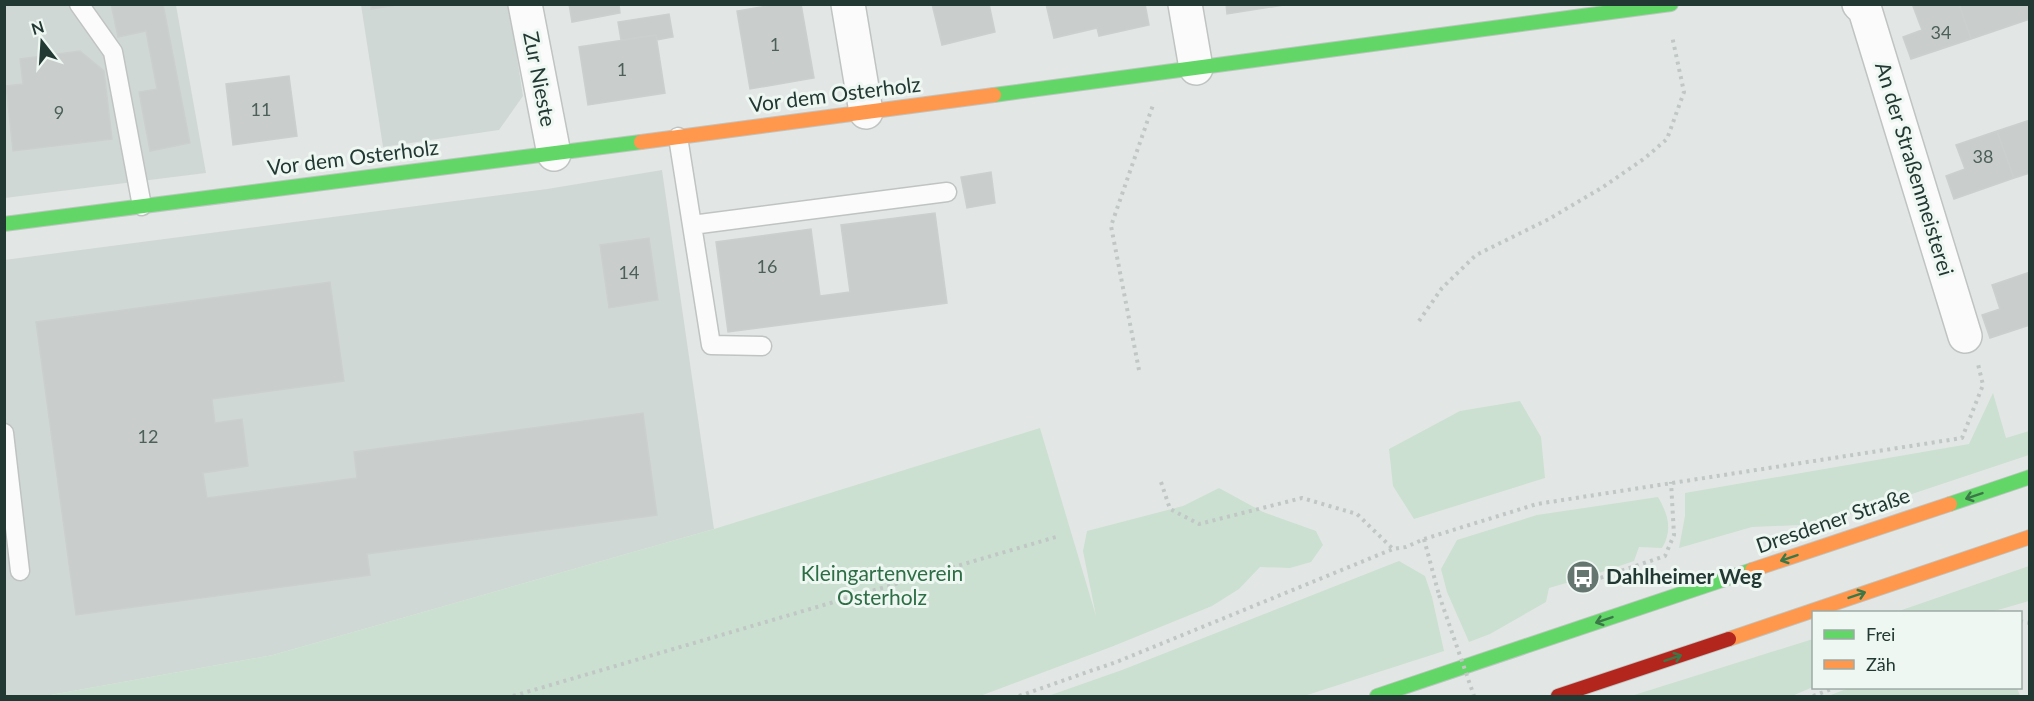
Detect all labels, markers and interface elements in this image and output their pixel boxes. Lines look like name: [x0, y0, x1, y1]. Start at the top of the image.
north arrow: [12, 12, 72, 72]
text: N: [29, 16, 46, 38]
house number: 34: [1931, 21, 1951, 43]
street label: Zur Nieste: [519, 29, 562, 128]
house number: 1: [770, 33, 780, 55]
house number: 1: [617, 58, 627, 80]
street label: An der Straßenmeisterei: [1871, 59, 1960, 279]
street label: Vor dem Osterholz: [748, 71, 922, 116]
house number: 11: [251, 98, 271, 120]
house number: 9: [54, 101, 64, 123]
street label: Vor dem Osterholz: [266, 134, 440, 179]
house number: 38: [1973, 145, 1993, 167]
house number: 16: [757, 255, 777, 277]
house number: 14: [619, 261, 639, 283]
house number: 12: [138, 425, 158, 447]
street label: Dresdener Straße: [1752, 482, 1913, 558]
one-way arrow: [1965, 491, 1984, 502]
one-way arrow: [1780, 554, 1799, 565]
bus stop icon: Dahlheimer Weg: [1565, 559, 1601, 595]
park label: Kleingartenverein Osterholz: [801, 560, 963, 609]
place label: Dahlheimer Weg: [1606, 563, 1762, 588]
one-way arrow: [1848, 589, 1867, 600]
legend: [1812, 611, 2022, 689]
one-way arrow: [1595, 616, 1614, 627]
text: Frei: [1866, 623, 1895, 645]
one-way arrow: [1663, 651, 1682, 662]
text: Zäh: [1866, 653, 1896, 675]

